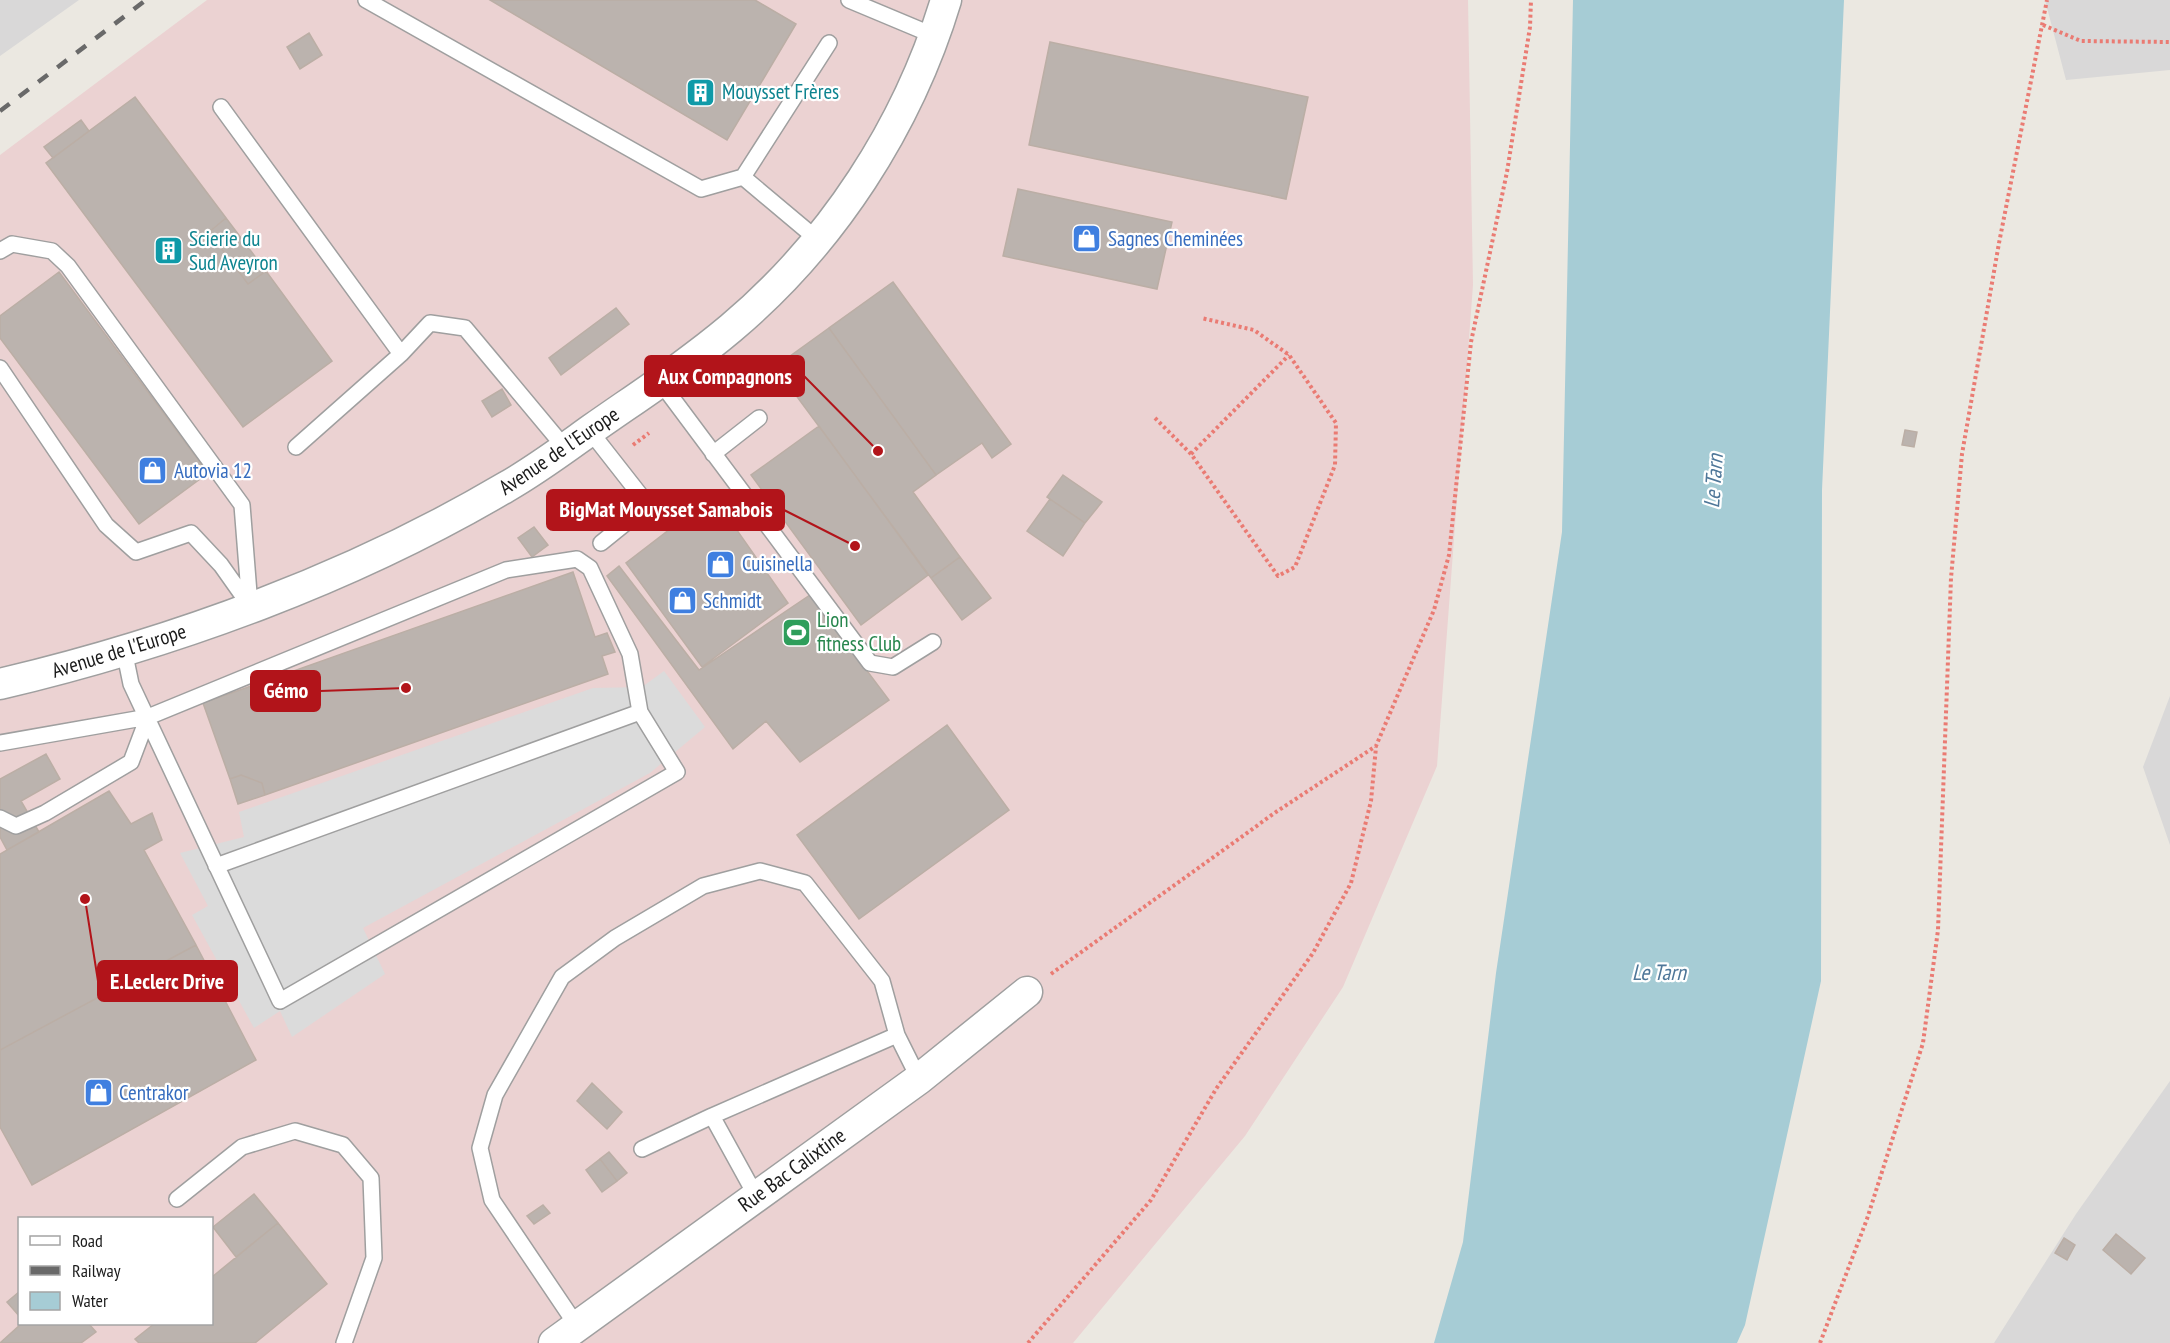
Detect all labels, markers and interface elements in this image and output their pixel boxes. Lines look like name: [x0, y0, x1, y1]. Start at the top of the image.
building icon: Mouysset Frères: [685, 76, 717, 108]
place label: Mouysset Frères: [722, 78, 839, 105]
shop icon: Sagnes Cheminées: [1071, 223, 1103, 255]
place label: Scierie du Sud Aveyron: [189, 225, 278, 276]
place label: Sagnes Cheminées: [1108, 225, 1243, 252]
building icon: Scierie du Sud Aveyron: [152, 235, 184, 267]
callout: Aux Compagnons: [645, 356, 804, 396]
text: Aux Compagnons: [657, 362, 792, 390]
street label: Avenue de l'Europe: [493, 400, 624, 501]
water label: Le Tarn: [1697, 452, 1729, 509]
shop icon: Autovia 12: [137, 455, 169, 487]
place label: Autovia 12: [174, 457, 252, 484]
callout: BigMat Mouysset Samabois: [547, 490, 784, 530]
text: BigMat Mouysset Samabois: [559, 495, 773, 523]
shop icon: Cuisinella: [705, 548, 737, 580]
place label: Cuisinella: [742, 550, 813, 577]
shop icon: Schmidt: [666, 585, 698, 617]
place label: Schmidt: [703, 587, 762, 614]
place label: Lion fitness Club: [817, 606, 901, 657]
sports icon: Lion fitness Club: [780, 616, 812, 648]
street label: Avenue de l'Europe: [48, 617, 189, 684]
callout: Gémo: [251, 671, 320, 711]
text: Gémo: [264, 676, 309, 704]
water label: Le Tarn: [1632, 958, 1687, 986]
callout: E.Leclerc Drive: [98, 961, 237, 1001]
text: E.Leclerc Drive: [110, 967, 224, 995]
shop icon: Centrakor: [82, 1077, 114, 1109]
place label: Centrakor: [119, 1079, 189, 1106]
street label: Rue Bac Calixtine: [733, 1122, 851, 1218]
legend: [18, 1217, 213, 1325]
text: Road: [72, 1229, 103, 1252]
text: Railway: [72, 1259, 121, 1282]
text: Water: [72, 1289, 108, 1312]

